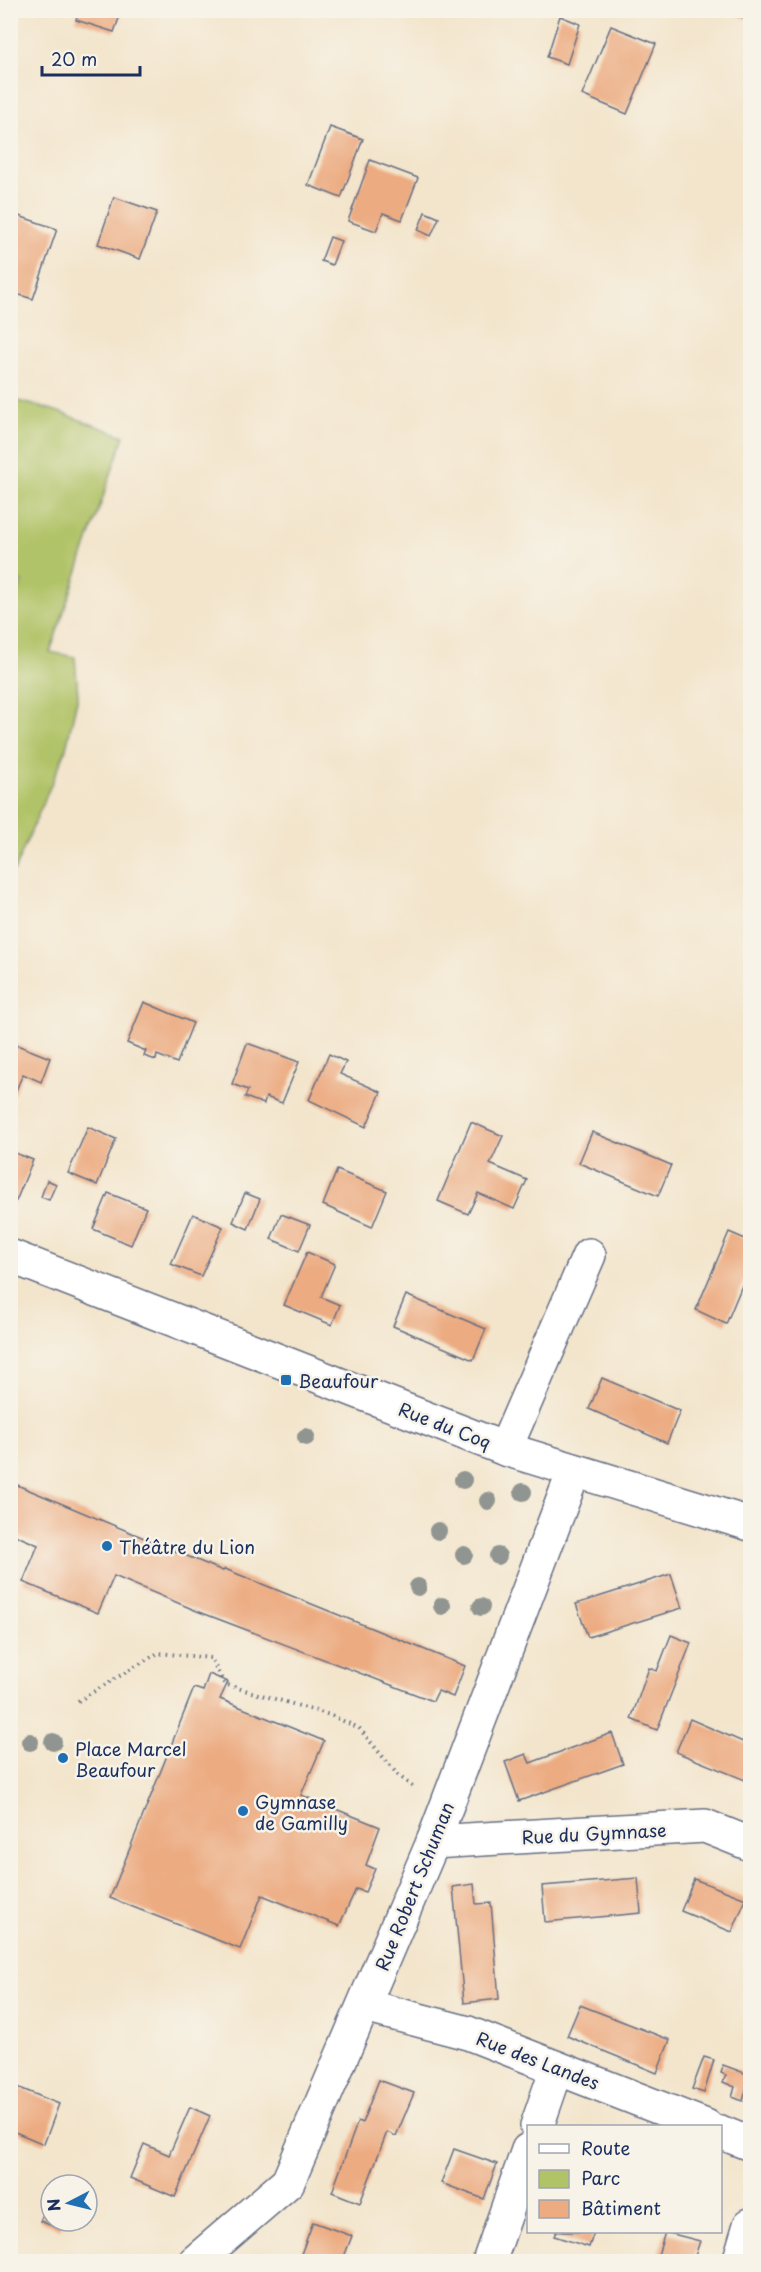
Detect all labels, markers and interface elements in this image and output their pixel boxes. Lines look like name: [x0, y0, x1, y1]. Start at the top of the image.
scale bar: [42, 39, 140, 77]
text: 20 m: [51, 45, 97, 72]
place label: Beaufour: [298, 1367, 379, 1394]
marker: Beaufour: [279, 1373, 293, 1387]
street label: Rue du Coq: [395, 1395, 495, 1455]
place label: Théâtre du Lion: [119, 1533, 255, 1560]
marker: Théâtre du Lion: [100, 1539, 114, 1553]
place label: Place Marcel Beaufour: [75, 1735, 186, 1783]
marker: Place Marcel Beaufour: [56, 1751, 70, 1765]
place label: Gymnase de Gamilly: [255, 1788, 348, 1836]
street label: Rue Robert Schuman: [368, 1798, 460, 1974]
marker: Gymnase de Gamilly: [236, 1804, 250, 1818]
street label: Rue du Gymnase: [521, 1816, 667, 1850]
street label: Rue des Landes: [473, 2024, 603, 2096]
legend: [527, 2125, 722, 2233]
text: Route: [581, 2134, 631, 2161]
text: Parc: [581, 2164, 620, 2191]
north arrow: [39, 2173, 99, 2233]
text: Bâtiment: [581, 2194, 661, 2221]
text: N: [40, 2197, 66, 2213]

